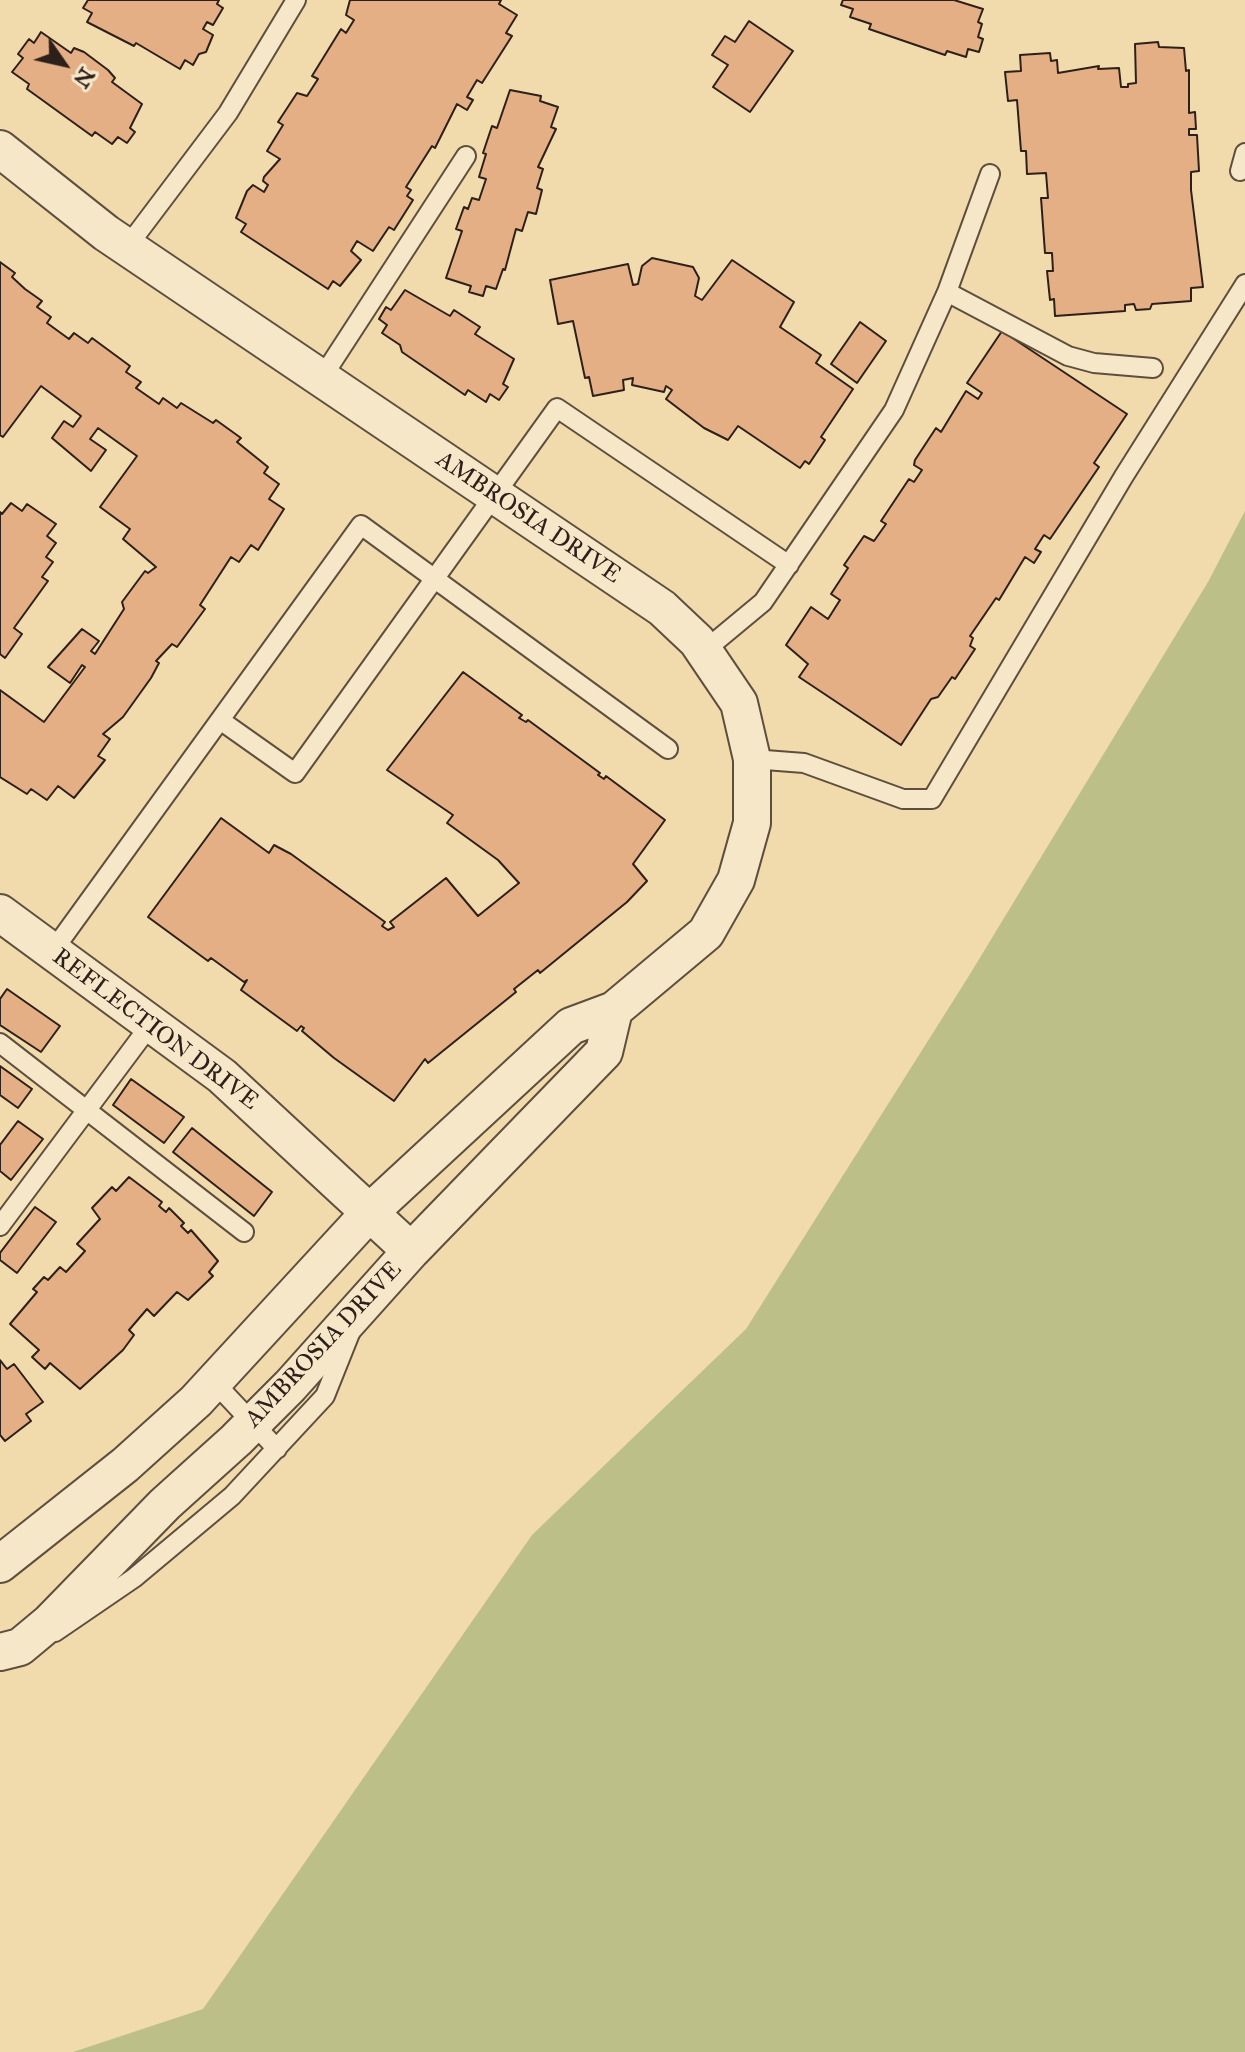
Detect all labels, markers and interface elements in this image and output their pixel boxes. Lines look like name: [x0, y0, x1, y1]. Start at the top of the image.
north arrow: [24, 24, 104, 104]
text: N: [68, 62, 101, 93]
street label: AMBROSIA DRIVE: [430, 446, 626, 590]
street label: REFLECTION DRIVE: [46, 943, 264, 1117]
street label: AMBROSIA DRIVE: [240, 1256, 408, 1434]

